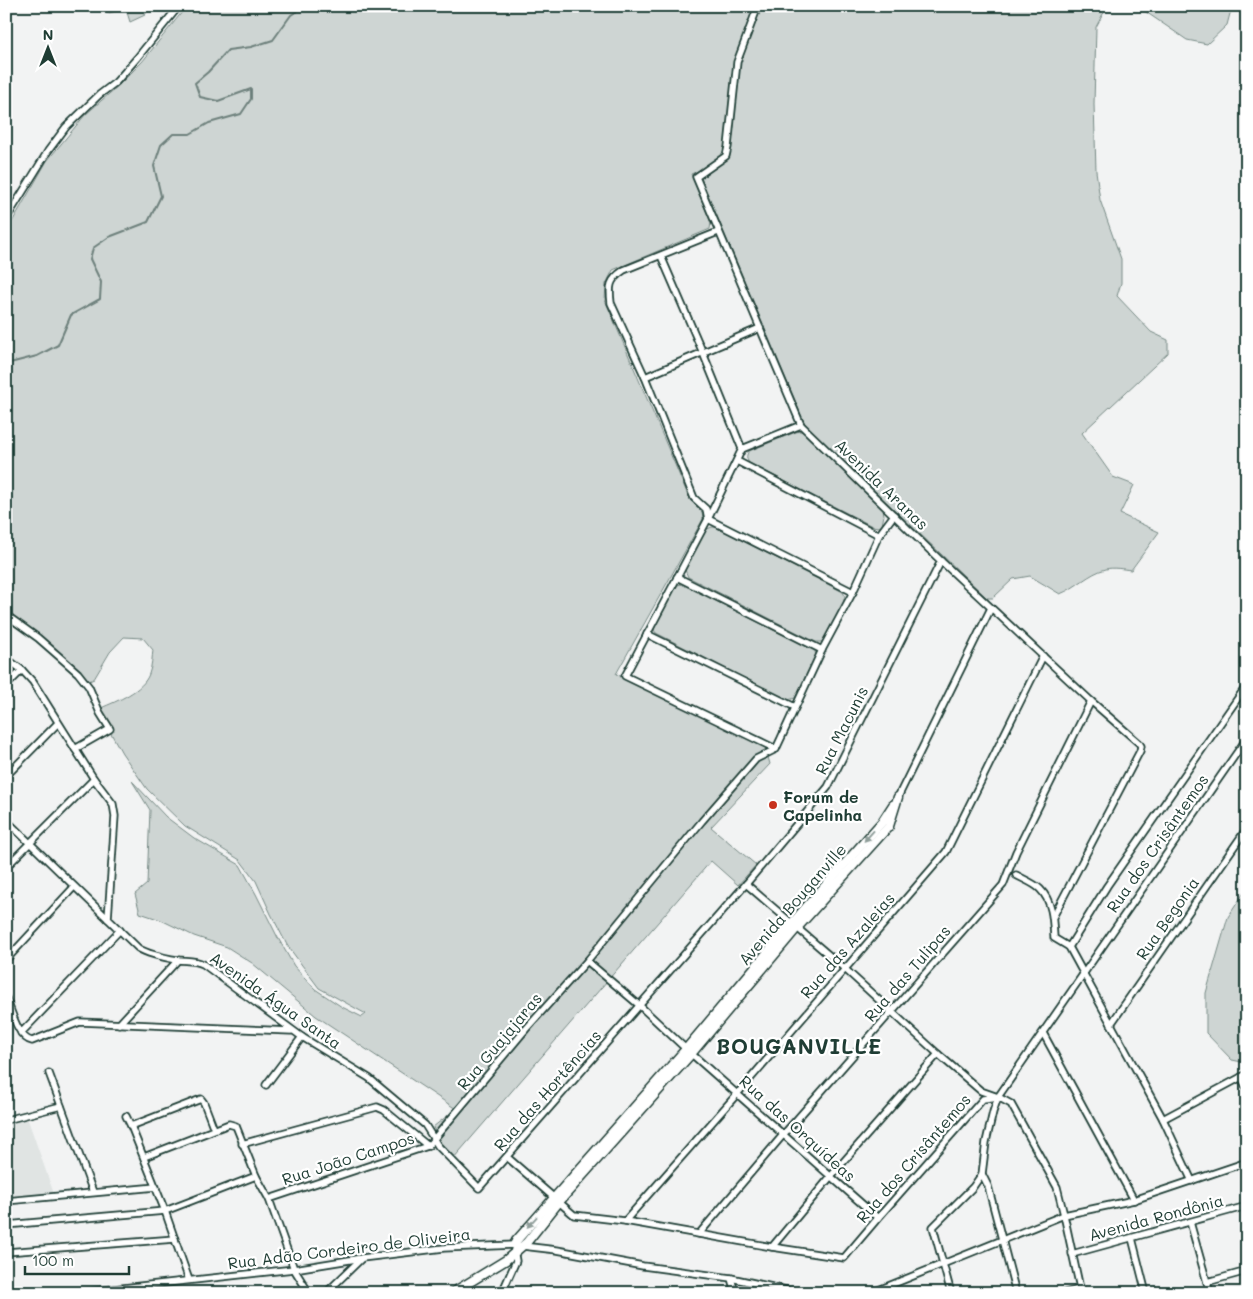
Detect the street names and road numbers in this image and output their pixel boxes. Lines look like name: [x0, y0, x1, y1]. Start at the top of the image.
street label: Avenida Aranas: [831, 434, 933, 534]
street label: Rua Macunis: [810, 682, 872, 778]
street label: Rua dos Crisântemos: [1101, 770, 1213, 916]
street label: Avenida Bouganville: [733, 839, 851, 969]
street label: Rua Begonia: [1131, 872, 1203, 964]
street label: Rua das Azaleias: [795, 888, 899, 1002]
street label: Rua das Tulipas: [859, 920, 955, 1026]
street label: Avenida Água Santa: [206, 947, 346, 1053]
street label: Rua Guajajaras: [452, 988, 546, 1094]
street label: Rua das Hortências: [489, 1025, 605, 1155]
street label: Rua das Orquídeas: [735, 1070, 861, 1186]
street label: Rua dos Crisântemos: [851, 1089, 975, 1227]
street label: Rua João Campos: [279, 1127, 417, 1189]
street label: Avenida Rondônia: [1086, 1189, 1226, 1245]
street label: Rua Adão Cordeiro de Oliveira: [226, 1223, 472, 1273]

